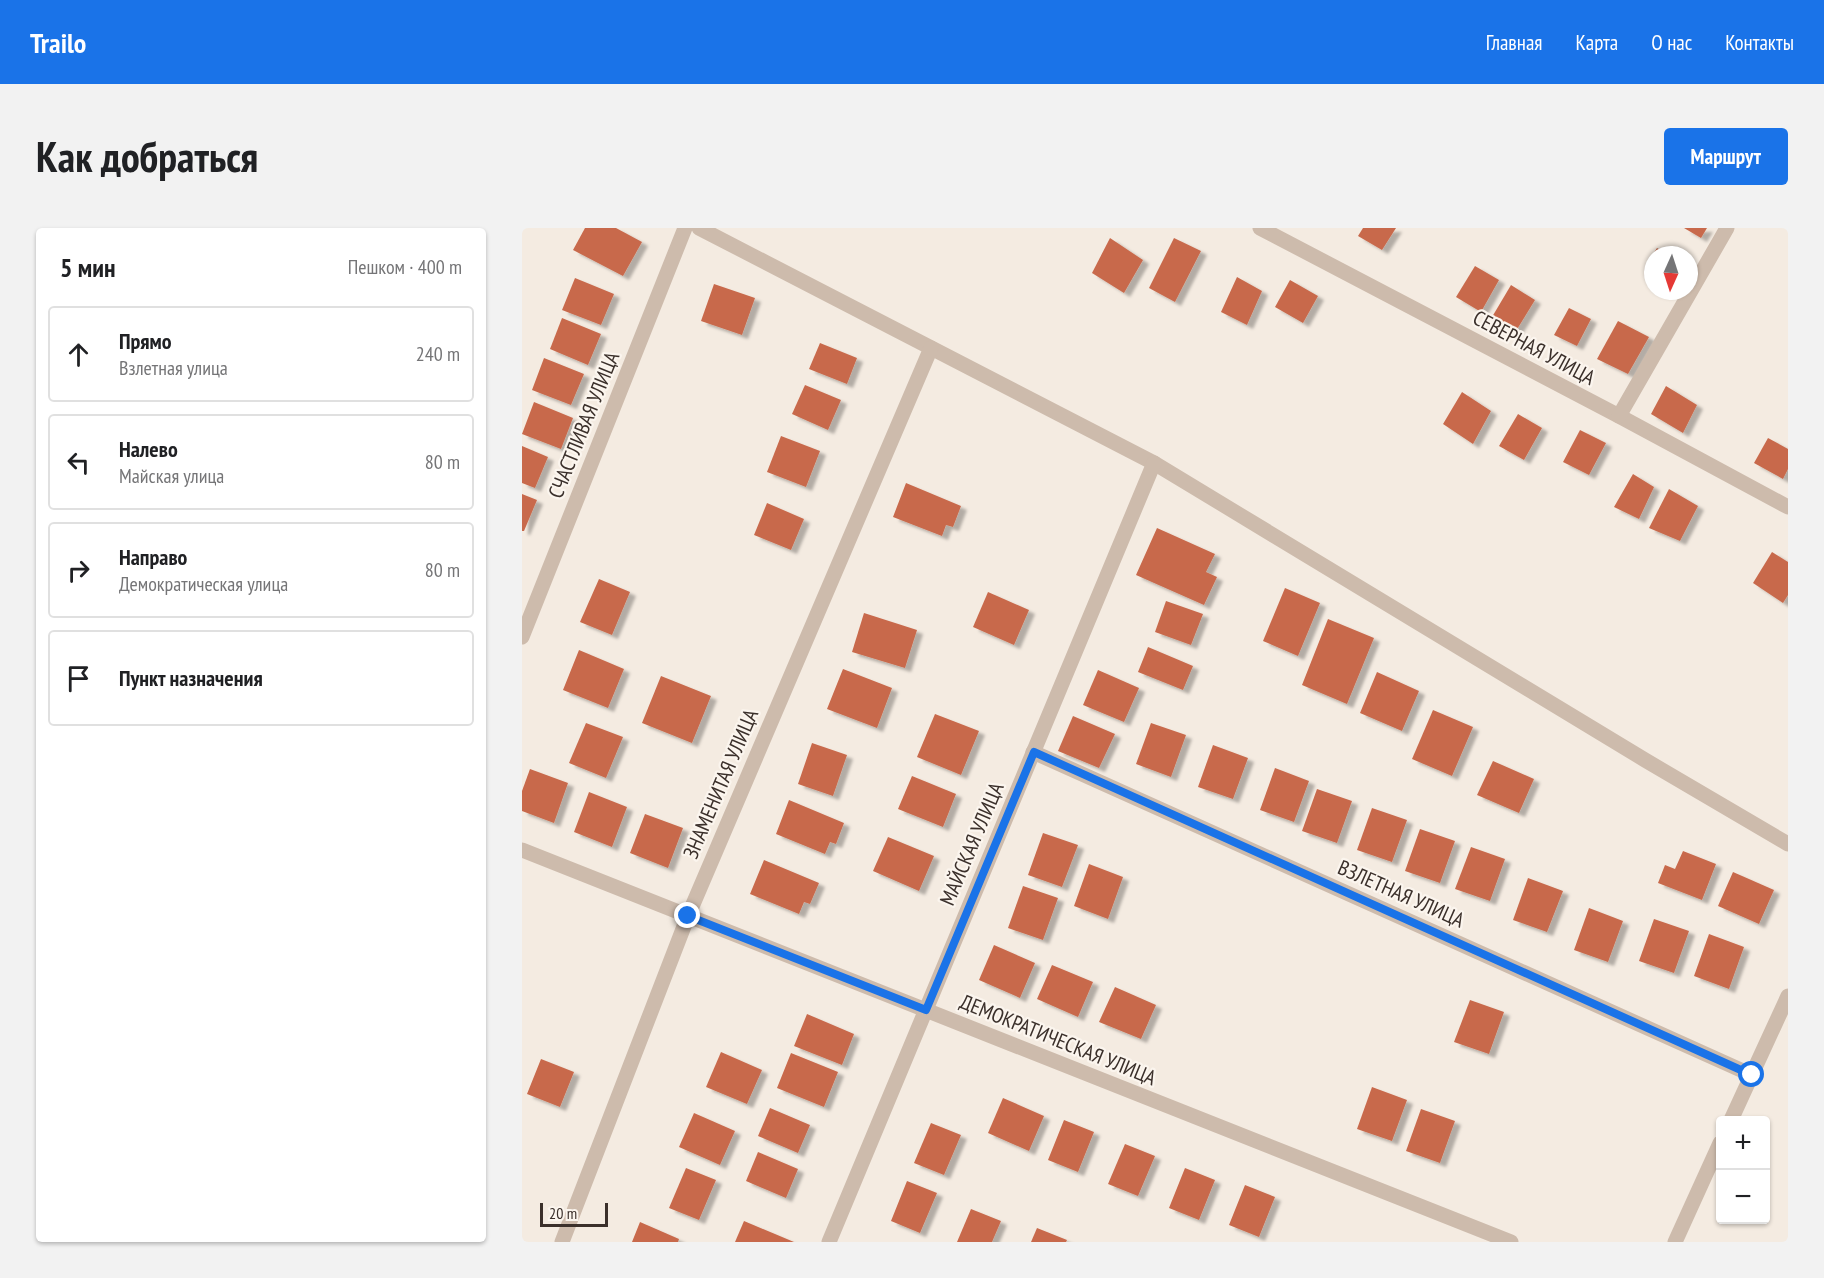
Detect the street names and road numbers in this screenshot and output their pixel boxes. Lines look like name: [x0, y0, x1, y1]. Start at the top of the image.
street label: СЕВЕРНАЯ УЛИЦА: [1468, 304, 1600, 391]
street label: СЧАСТЛИВАЯ УЛИЦА: [542, 348, 625, 502]
street label: ЗНАМЕНИТАЯ УЛИЦА: [677, 705, 764, 863]
street label: МАЙСКАЯ УЛИЦА: [934, 778, 1010, 909]
street label: ВЗЛЕТНАЯ УЛИЦА: [1334, 854, 1469, 933]
street label: ДЕМОКРАТИЧЕСКАЯ УЛИЦА: [956, 988, 1160, 1091]

